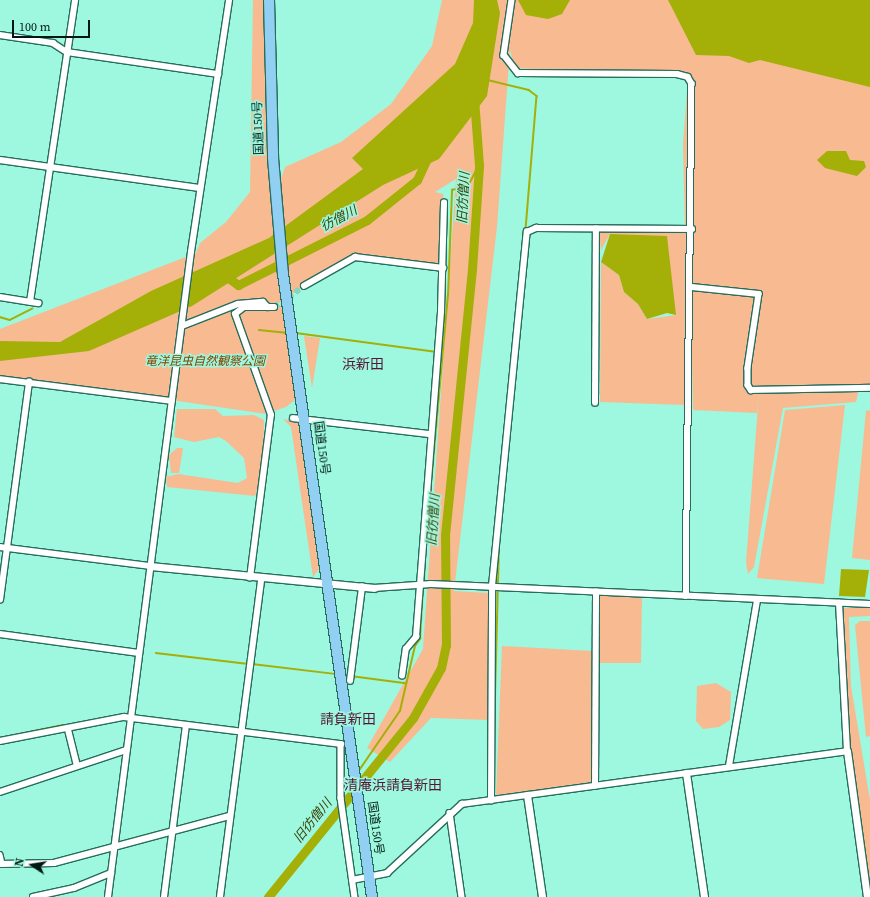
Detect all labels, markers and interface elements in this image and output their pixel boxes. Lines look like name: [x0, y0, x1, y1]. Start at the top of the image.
scale bar: [14, 12, 92, 38]
text: 100 m: [19, 19, 51, 35]
street label: 国道150号: [251, 101, 267, 155]
water label: 旧彷僧川: [455, 172, 473, 224]
water label: 彷僧川: [318, 203, 360, 235]
park label: 竜洋昆虫自然観察公園: [145, 355, 265, 369]
district label: 浜新田: [342, 356, 384, 372]
street label: 国道150号: [310, 420, 332, 476]
water label: 旧彷僧川: [424, 494, 444, 546]
district label: 請負新田: [320, 711, 376, 727]
district label: 清庵浜請負新田: [344, 777, 442, 793]
water label: 旧彷僧川: [291, 796, 335, 846]
street label: 国道150号: [364, 800, 386, 856]
north arrow: [12, 845, 52, 885]
text: N: [12, 857, 28, 868]

